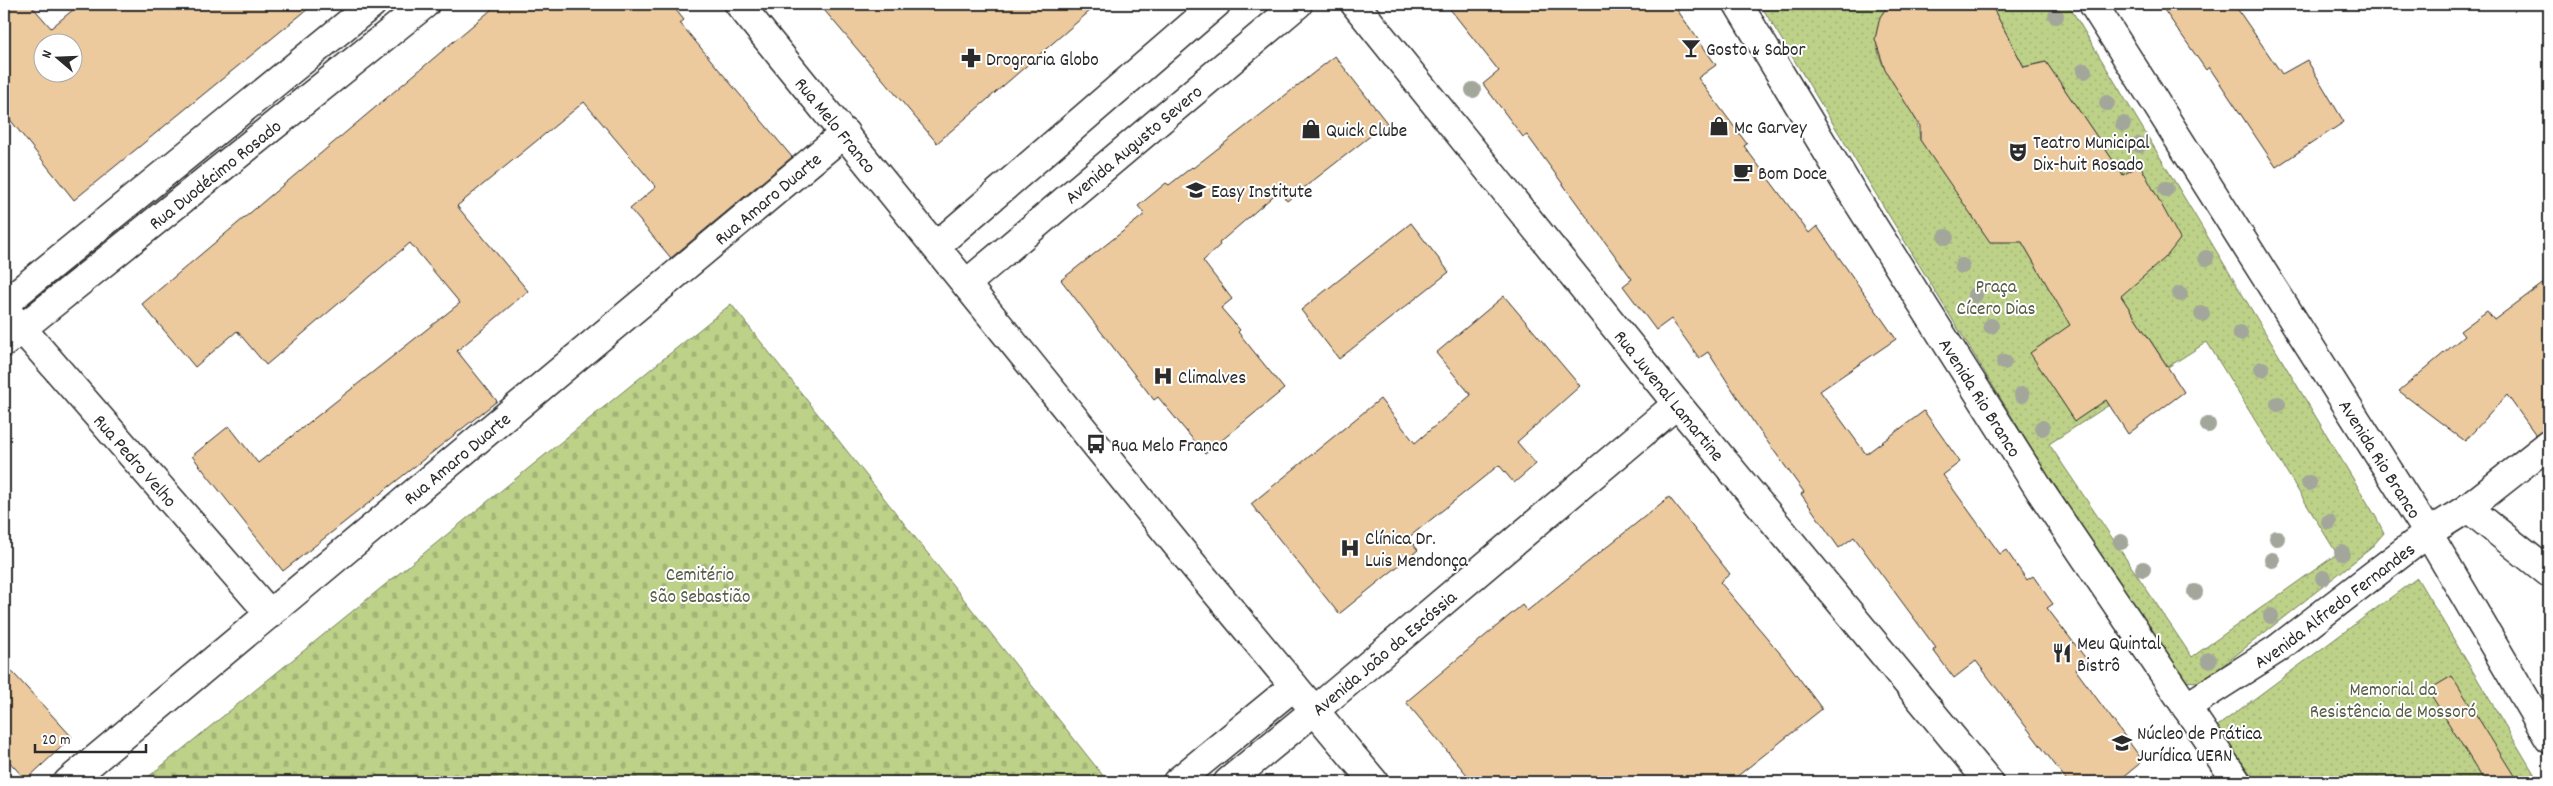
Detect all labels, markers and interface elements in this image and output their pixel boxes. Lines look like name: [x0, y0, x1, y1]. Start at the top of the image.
north arrow: [32, 32, 82, 82]
bar icon: Gosto & Sabor: [1680, 37, 1702, 59]
place label: Gosto & Sabor: [1706, 38, 1806, 65]
pharmacy icon: Drograria Globo: [960, 47, 982, 69]
text: N: [37, 48, 58, 61]
place label: Drograria Globo: [986, 48, 1099, 75]
street label: Rua Melo Franco: [787, 73, 881, 181]
street label: Avenida Augusto Severo: [1060, 80, 1210, 212]
street label: Rua Duodécimo Rosado: [144, 115, 289, 238]
shop icon: Mc Garvey: [1708, 115, 1730, 137]
place label: Mc Garvey: [1734, 116, 1807, 143]
shop icon: Quick Clube: [1300, 118, 1322, 140]
place label: Quick Clube: [1326, 119, 1407, 146]
place label: Teatro Municipal Dix-huit Rosado: [2033, 131, 2150, 180]
theatre icon: Teatro Municipal Dix-huit Rosado: [2007, 141, 2029, 163]
street label: Rua Amaro Duarte: [710, 148, 829, 253]
cafe icon: Bom Doce: [1732, 161, 1754, 183]
place label: Bom Doce: [1758, 162, 1827, 189]
school or university icon: Easy Institute: [1185, 179, 1207, 201]
place label: Easy Institute: [1211, 180, 1312, 207]
park label: Praça Cícero Dias: [1957, 275, 2035, 324]
street label: Rua Juvenal Lamartine: [1606, 326, 1729, 468]
street label: Avenida Rio Branco: [1930, 334, 2026, 464]
hospital icon: Climalves: [1152, 365, 1174, 387]
place label: Climalves: [1178, 366, 1246, 393]
street label: Avenida Rio Branco: [2330, 395, 2426, 525]
street label: Rua Amaro Duarte: [399, 408, 518, 513]
street label: Rua Pedro Velho: [85, 410, 182, 515]
bus stop icon: Rua Melo Franco: [1085, 433, 1107, 455]
place label: Rua Melo Franco: [1111, 434, 1228, 461]
place label: Clínica Dr. Luis Mendonça: [1365, 527, 1469, 576]
hospital icon: Clínica Dr. Luis Mendonça: [1339, 537, 1361, 559]
street label: Avenida Alfredo Fernandes: [2250, 538, 2422, 677]
park label: Cemitério São Sebastião: [650, 563, 750, 612]
street label: Avenida João da Escóssia: [1307, 585, 1465, 724]
place label: Meu Quintal Bistrô: [2077, 632, 2161, 681]
restaurant icon: Meu Quintal Bistrô: [2051, 642, 2073, 664]
park label: Memorial da Resistência de Mossoró: [2310, 678, 2476, 727]
scale bar: [35, 721, 146, 753]
place label: Núcleo de Prática Jurídica UERN: [2137, 722, 2263, 771]
text: 20 m: [42, 730, 70, 752]
school or university icon: Núcleo de Prática Jurídica UERN: [2111, 732, 2133, 754]

